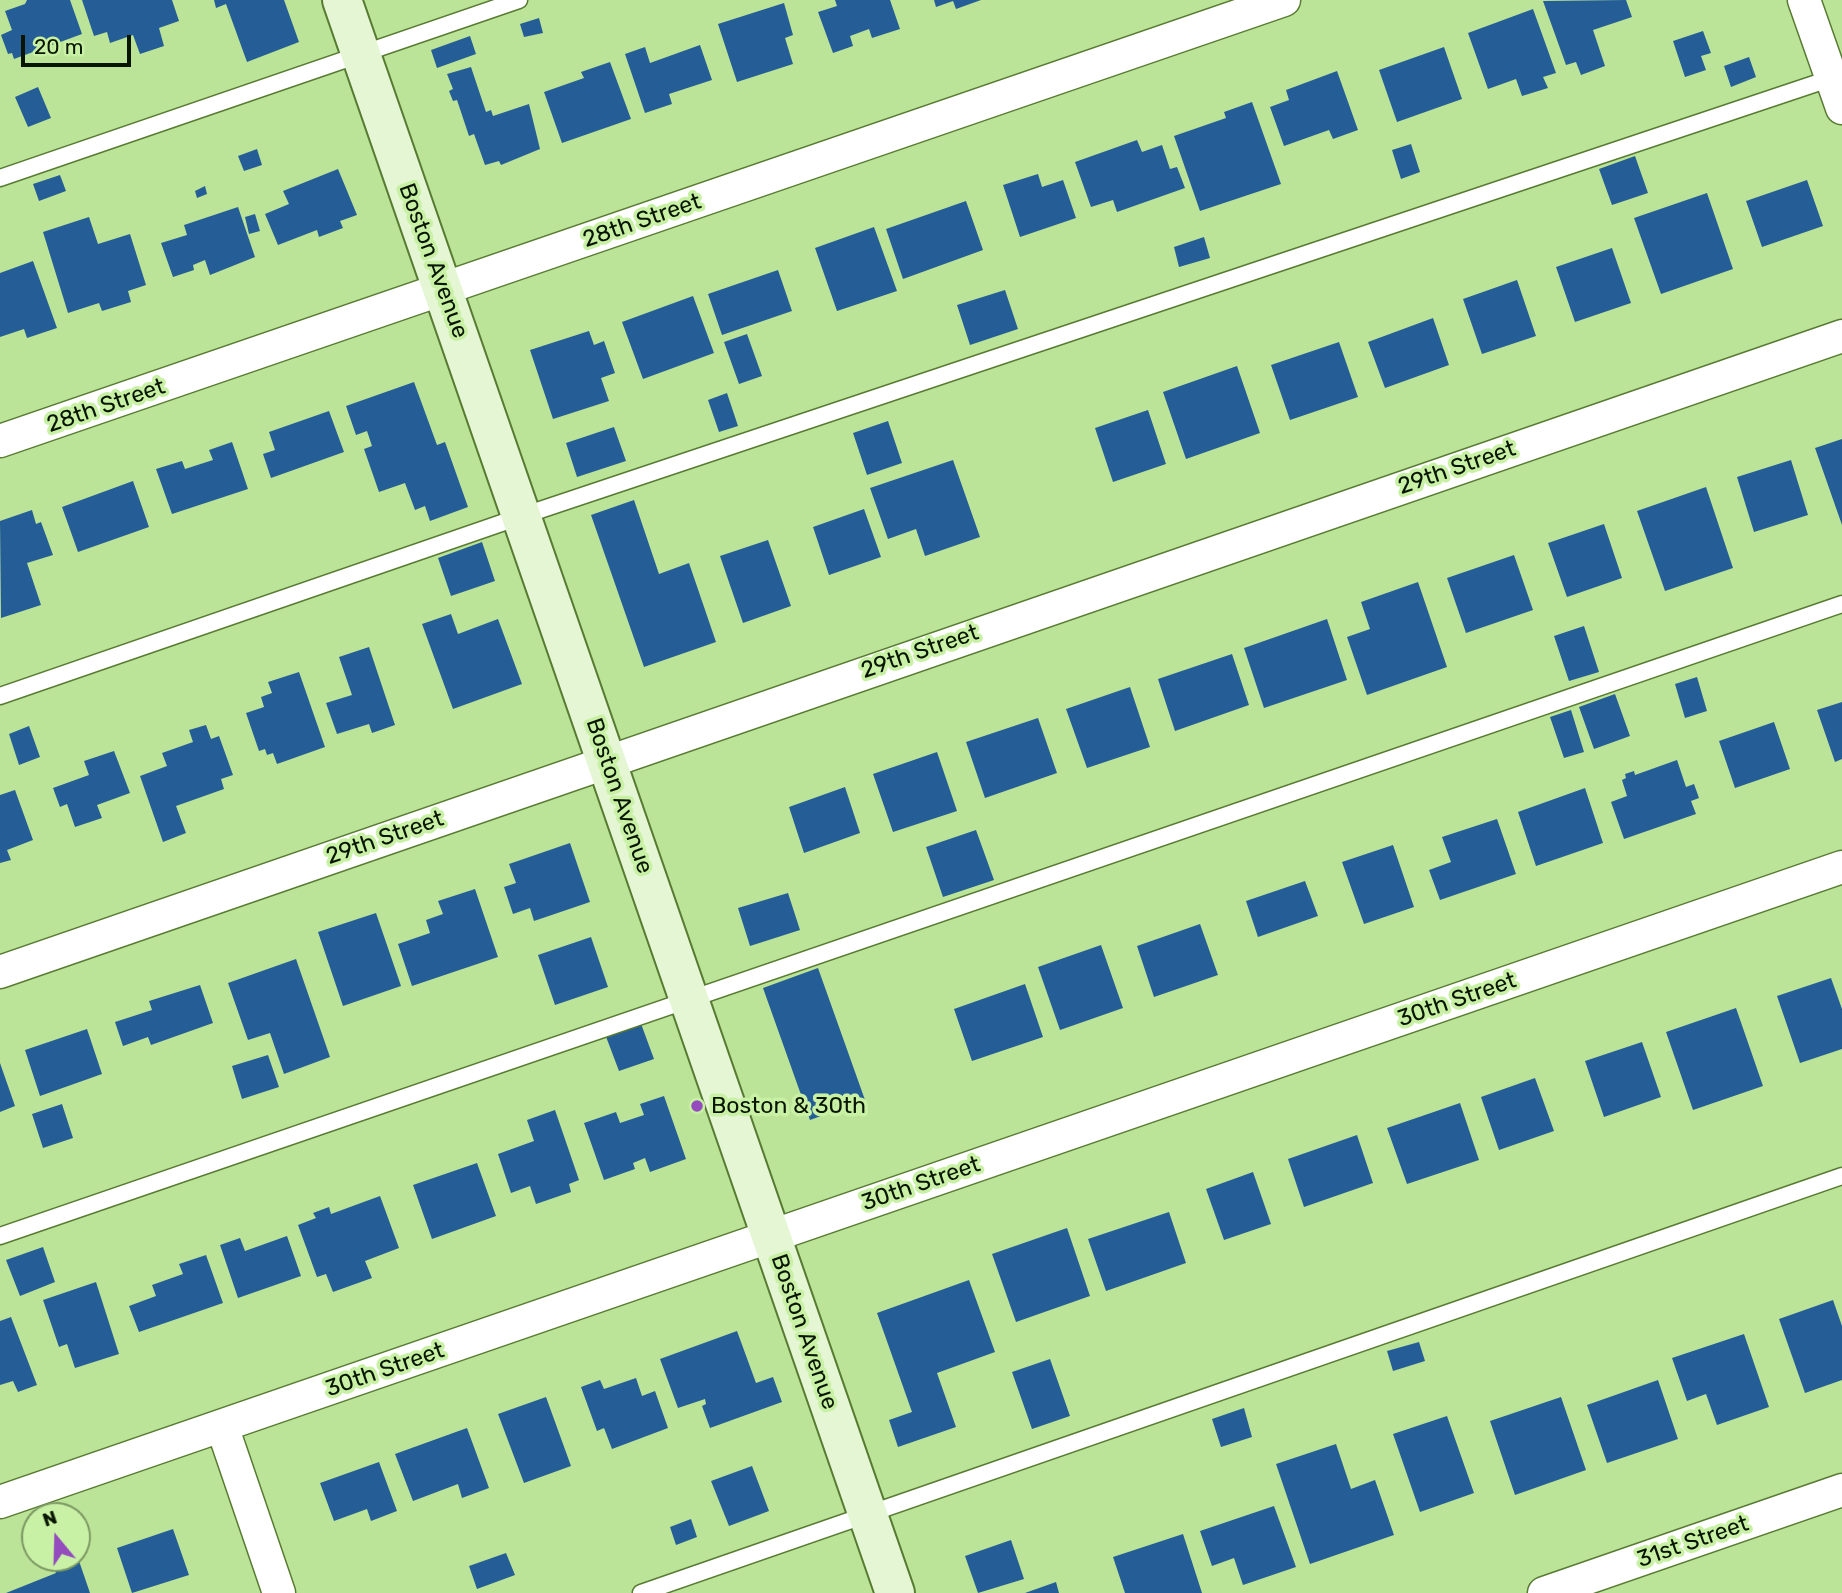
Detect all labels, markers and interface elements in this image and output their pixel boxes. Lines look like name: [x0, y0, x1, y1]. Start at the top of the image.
scale bar: [24, 21, 135, 65]
text: 20 m: [34, 34, 83, 59]
street label: Boston Avenue: [392, 180, 474, 342]
street label: 28th Street: [579, 188, 705, 254]
street label: 28th Street: [43, 373, 169, 439]
street label: 29th Street: [1395, 435, 1519, 501]
street label: 29th Street: [858, 619, 982, 685]
street label: Boston Avenue: [579, 715, 659, 877]
street label: 29th Street: [323, 805, 447, 871]
street label: 30th Street: [1394, 967, 1520, 1033]
place label: Boston & 30th: [711, 1092, 866, 1120]
marker: Boston & 30th: [689, 1098, 705, 1114]
street label: 30th Street: [858, 1151, 984, 1217]
street label: Boston Avenue: [764, 1251, 844, 1413]
street label: 30th Street: [322, 1337, 448, 1403]
north arrow: [21, 1502, 91, 1572]
text: N: [39, 1505, 60, 1532]
street label: 31st Street: [1634, 1510, 1752, 1574]

